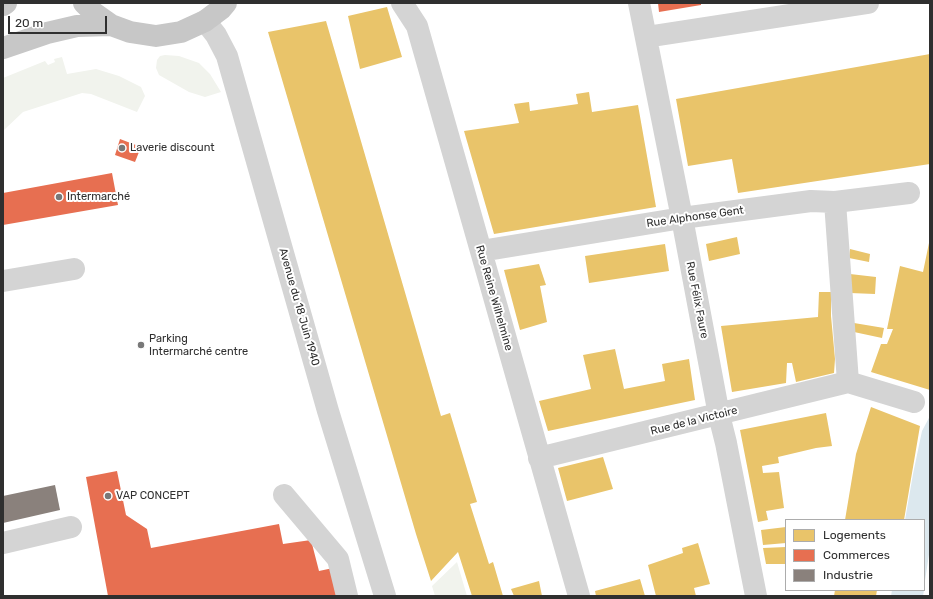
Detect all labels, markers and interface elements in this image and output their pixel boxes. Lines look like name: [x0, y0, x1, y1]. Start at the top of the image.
scale bar: [10, 8, 109, 34]
text: 20 m: [15, 16, 43, 30]
place label: Laverie discount: [130, 141, 215, 155]
marker: Laverie discount: [117, 143, 127, 153]
place label: Intermarché: [67, 190, 130, 204]
marker: Intermarché: [54, 192, 64, 202]
street label: Rue Alphonse Gent: [646, 204, 744, 230]
street label: Rue Reine Wilhelmine: [473, 244, 515, 352]
street label: Avenue du 18 Juin 1940: [276, 247, 322, 367]
street label: Rue Félix Faure: [683, 260, 711, 340]
place label: Parking Intermarché centre: [149, 332, 248, 358]
marker: Parking Intermarché centre: [136, 340, 146, 350]
street label: Rue de la Victoire: [649, 404, 739, 438]
place label: VAP CONCEPT: [116, 489, 190, 503]
marker: VAP CONCEPT: [103, 491, 113, 501]
legend: [785, 519, 925, 591]
text: Logements: [823, 528, 886, 542]
text: Commerces: [823, 548, 890, 562]
text: Industrie: [823, 568, 873, 582]

